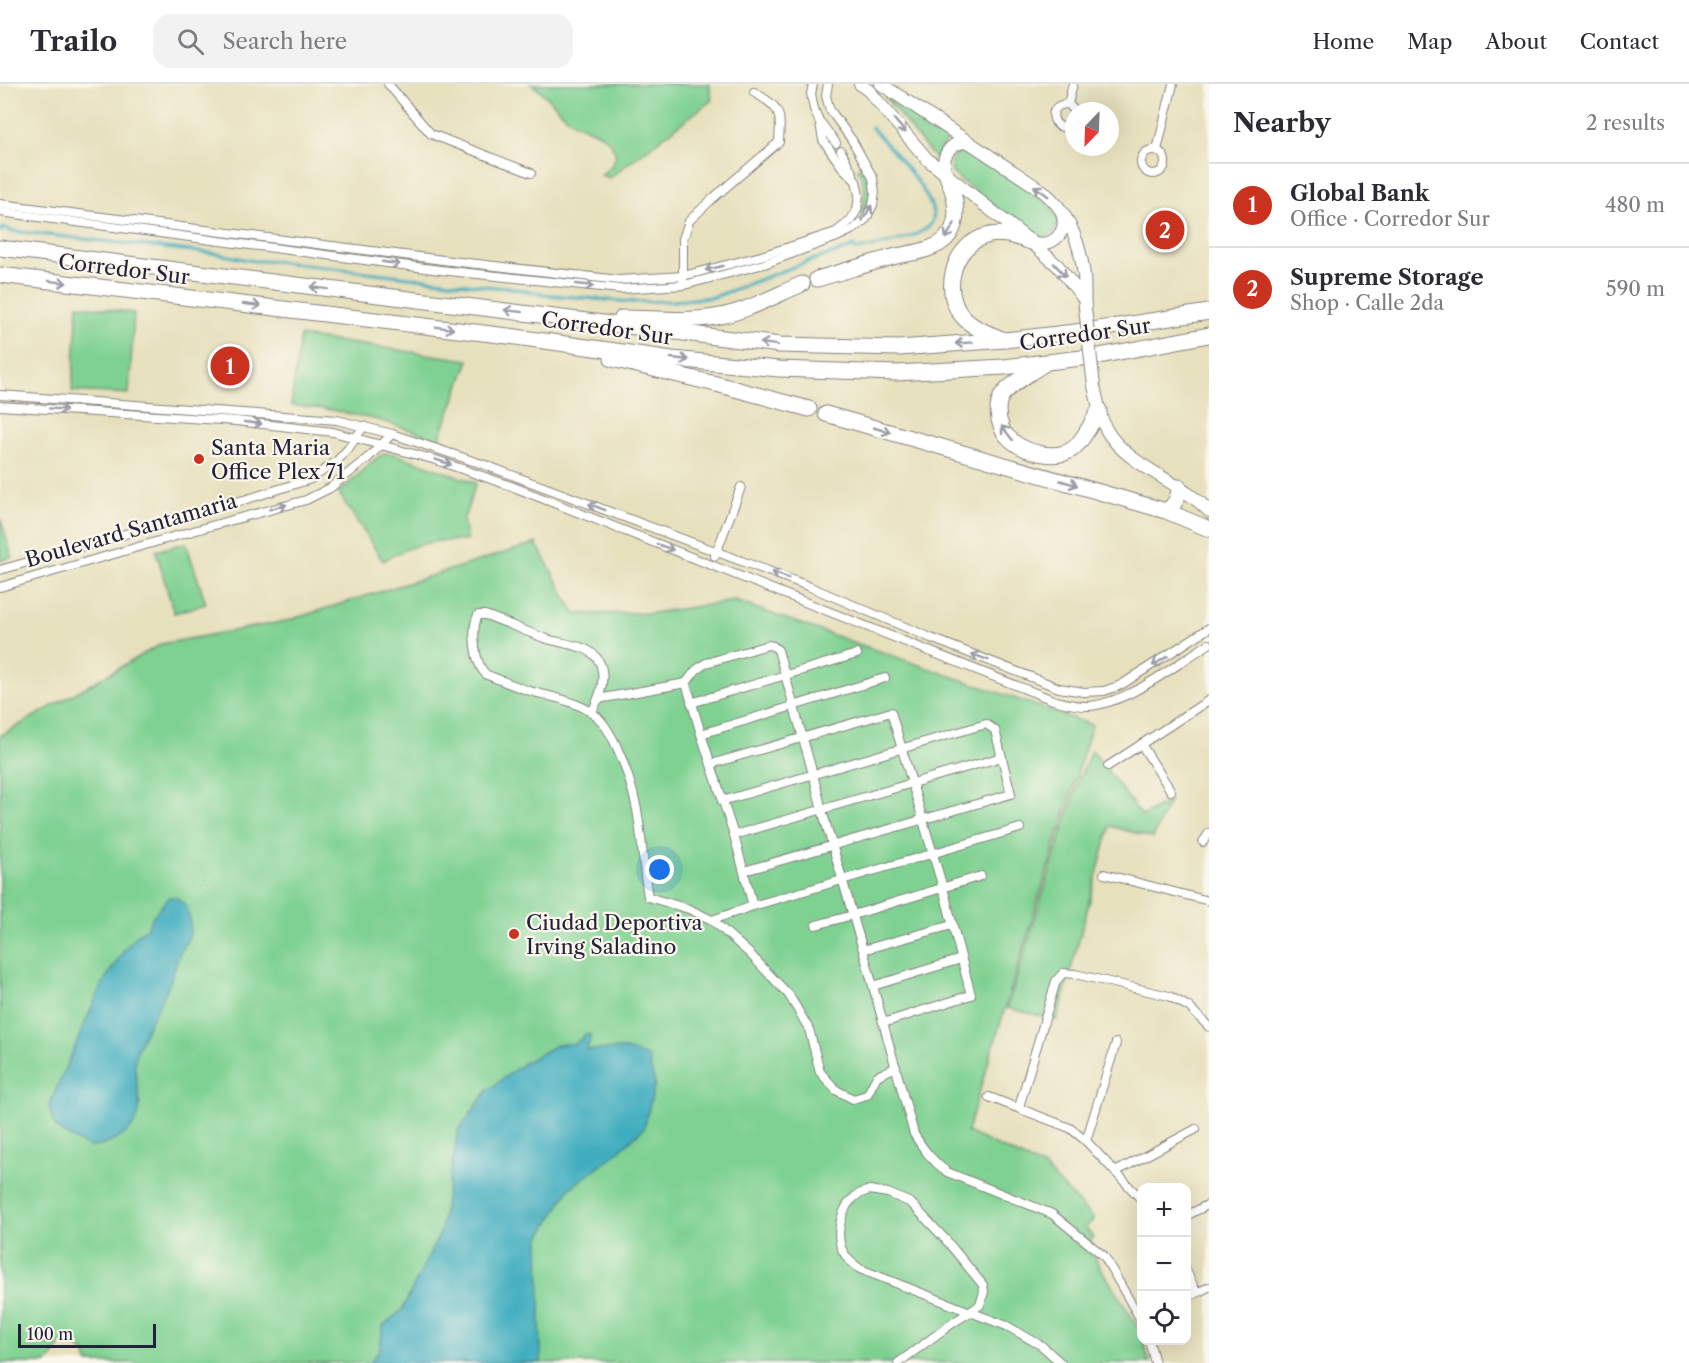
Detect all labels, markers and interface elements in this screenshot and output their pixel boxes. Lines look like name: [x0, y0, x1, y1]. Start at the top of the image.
search box: [153, 14, 573, 68]
text: Trailo: [30, 24, 117, 58]
icon: search: [174, 25, 207, 58]
text: Search here: [222, 28, 347, 55]
text: Home: [1313, 29, 1374, 54]
text: Map: [1407, 29, 1452, 54]
text: About: [1485, 29, 1547, 54]
text: Contact: [1580, 29, 1659, 54]
north arrow: [1065, 102, 1119, 156]
text: Nearby: [1233, 107, 1331, 139]
text: 2 results: [1586, 111, 1665, 135]
one-way arrow: [893, 118, 906, 134]
text: Global Bank: [1290, 180, 1429, 207]
one-way arrow: [1033, 184, 1049, 197]
text: 1: [1248, 193, 1257, 217]
text: 480 m: [1605, 193, 1665, 217]
one-way arrow: [862, 205, 874, 222]
text: Office · Corredor Sur: [1290, 207, 1490, 231]
pin: 2: [1146, 208, 1184, 252]
one-way arrow: [943, 222, 955, 239]
street label: Corredor Sur: [57, 249, 191, 289]
one-way arrow: [381, 258, 401, 269]
one-way arrow: [705, 262, 724, 274]
one-way arrow: [1053, 262, 1067, 277]
text: Supreme Storage: [1290, 264, 1484, 291]
one-way arrow: [48, 276, 67, 287]
text: 2: [1247, 277, 1258, 301]
text: 590 m: [1606, 277, 1665, 301]
one-way arrow: [574, 280, 594, 291]
one-way arrow: [310, 282, 330, 293]
text: Shop · Calle 2da: [1290, 291, 1444, 315]
one-way arrow: [241, 300, 261, 311]
one-way arrow: [504, 306, 523, 317]
street label: Corredor Sur: [540, 306, 674, 350]
street label: Corredor Sur: [1018, 312, 1152, 356]
one-way arrow: [435, 323, 455, 334]
one-way arrow: [759, 338, 779, 349]
one-way arrow: [954, 338, 974, 349]
pin: 1: [210, 344, 250, 388]
one-way arrow: [670, 354, 690, 365]
one-way arrow: [48, 404, 68, 415]
one-way arrow: [242, 418, 262, 429]
one-way arrow: [872, 424, 891, 436]
one-way arrow: [1001, 425, 1014, 441]
place label: Santa Maria Office Plex 71: [211, 435, 345, 484]
marker: Santa Maria Office Plex 71: [192, 452, 206, 466]
one-way arrow: [433, 458, 452, 469]
one-way arrow: [1060, 478, 1079, 489]
street label: Boulevard Santamaria: [22, 488, 241, 572]
one-way arrow: [268, 501, 287, 512]
one-way arrow: [588, 501, 607, 512]
one-way arrow: [655, 542, 674, 553]
one-way arrow: [771, 569, 789, 580]
one-way arrow: [971, 650, 989, 661]
one-way arrow: [1152, 655, 1169, 667]
your location: [645, 855, 674, 884]
place label: Ciudad Deportiva Irving Saladino: [526, 910, 704, 959]
marker: Ciudad Deportiva Irving Saladino: [507, 927, 521, 941]
map controls: [1137, 1183, 1191, 1345]
button: +: [1137, 1183, 1191, 1237]
button: −: [1137, 1237, 1191, 1291]
button: locate: [1137, 1291, 1191, 1345]
scale bar: [18, 1321, 156, 1348]
text: 100 m: [27, 1324, 73, 1344]

